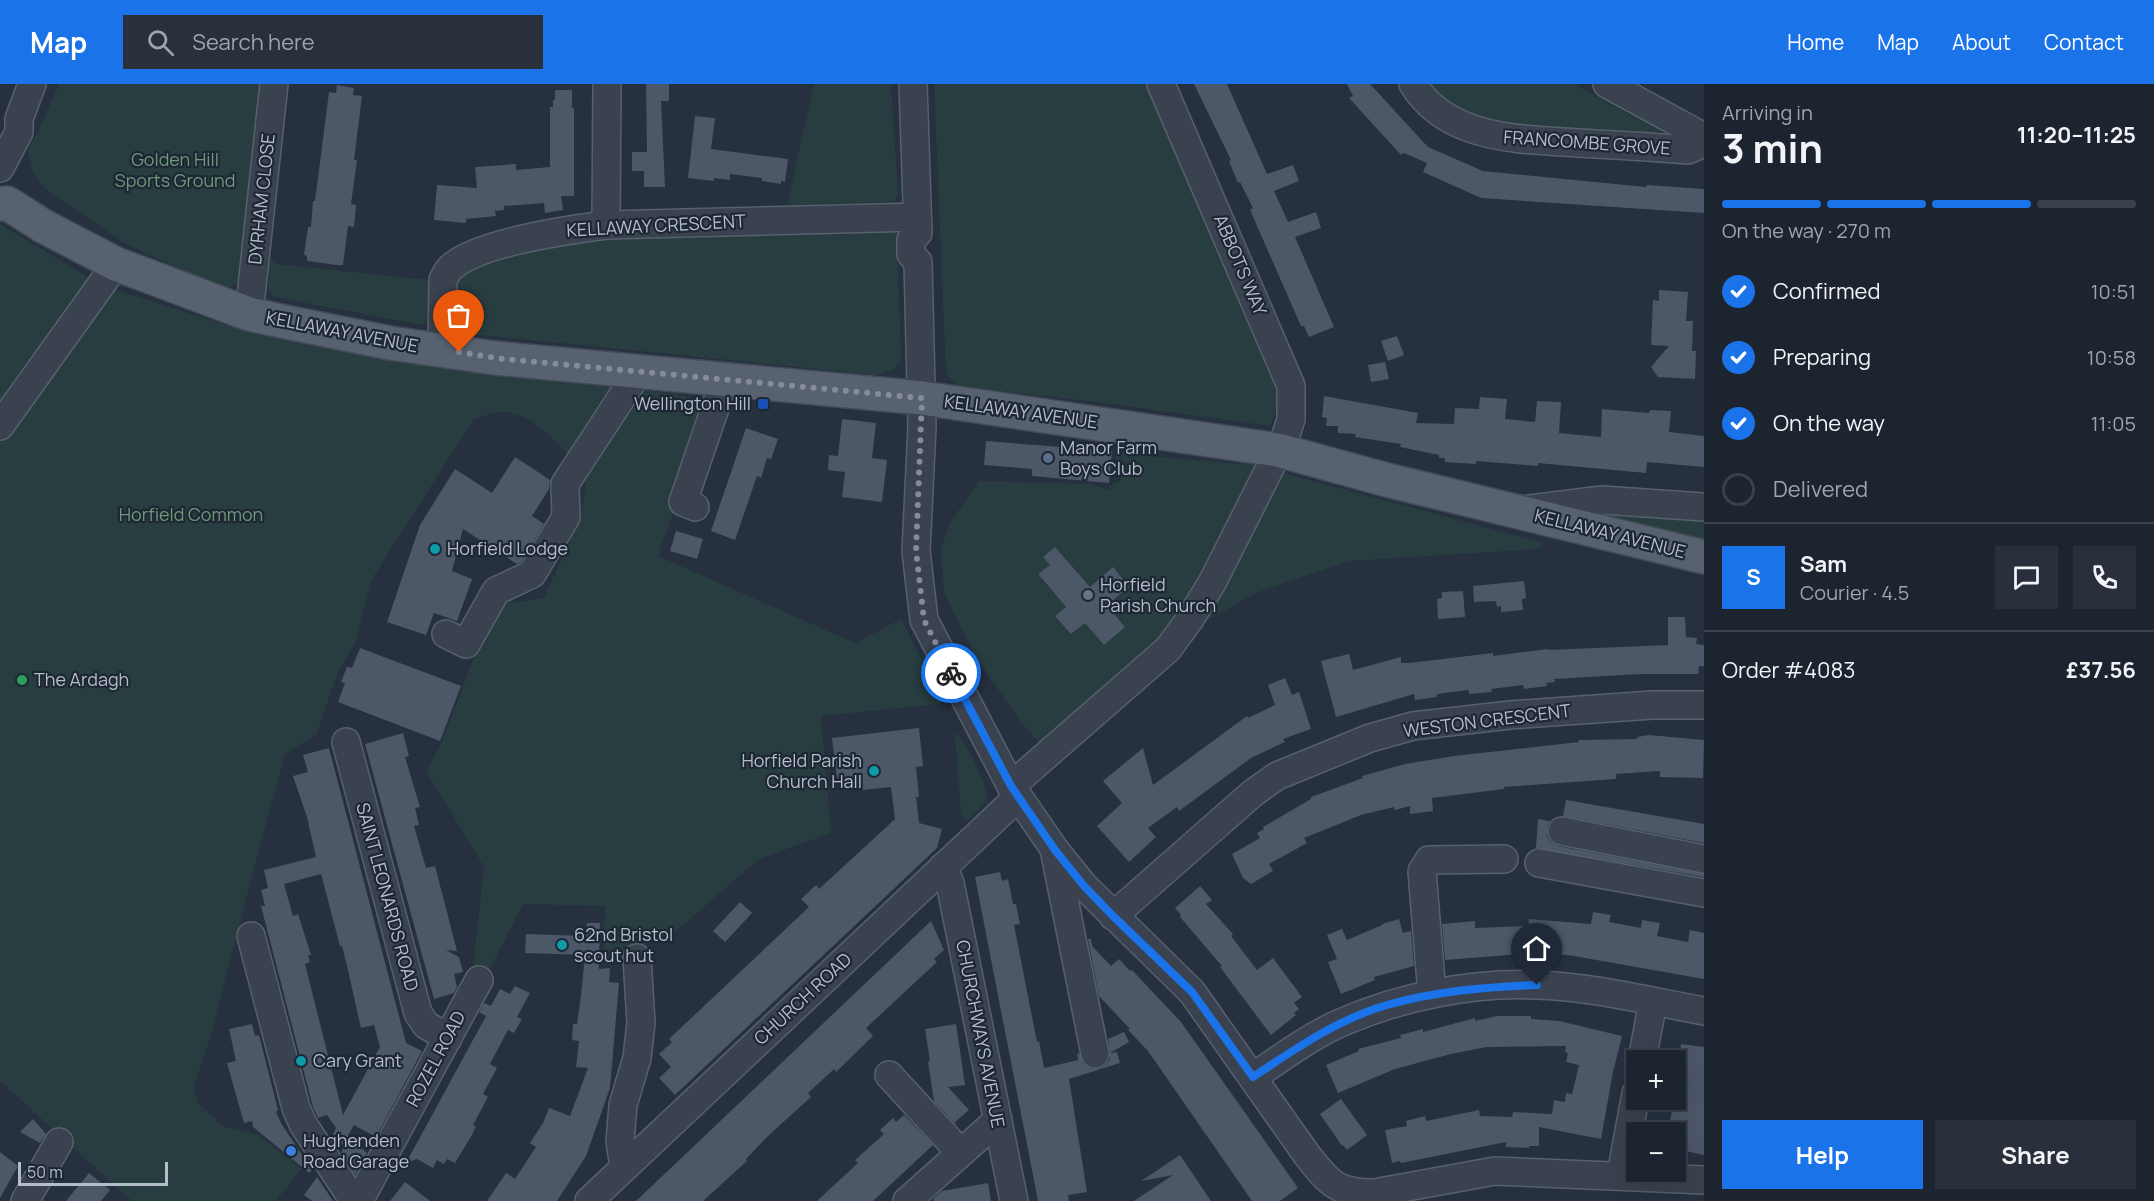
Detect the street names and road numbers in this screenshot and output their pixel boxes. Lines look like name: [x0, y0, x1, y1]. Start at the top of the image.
street label: FRANCOMBE GROVE: [1503, 124, 1672, 160]
street label: DYRHAM CLOSE: [242, 132, 280, 266]
street label: KELLAWAY CRESCENT: [566, 208, 746, 242]
street label: ABBOTS WAY: [1209, 210, 1273, 320]
street label: KELLAWAY AVENUE: [264, 304, 420, 358]
street label: KELLAWAY AVENUE: [943, 388, 1099, 434]
street label: KELLAWAY AVENUE: [1532, 503, 1688, 563]
street label: WESTON CRESCENT: [1402, 698, 1572, 742]
street label: SAINT LEONARDS ROAD: [351, 800, 425, 994]
street label: CHURCHWAYS AVENUE: [951, 938, 1011, 1130]
street label: CHURCH ROAD: [748, 947, 856, 1050]
street label: ROZEL ROAD: [400, 1007, 470, 1111]

